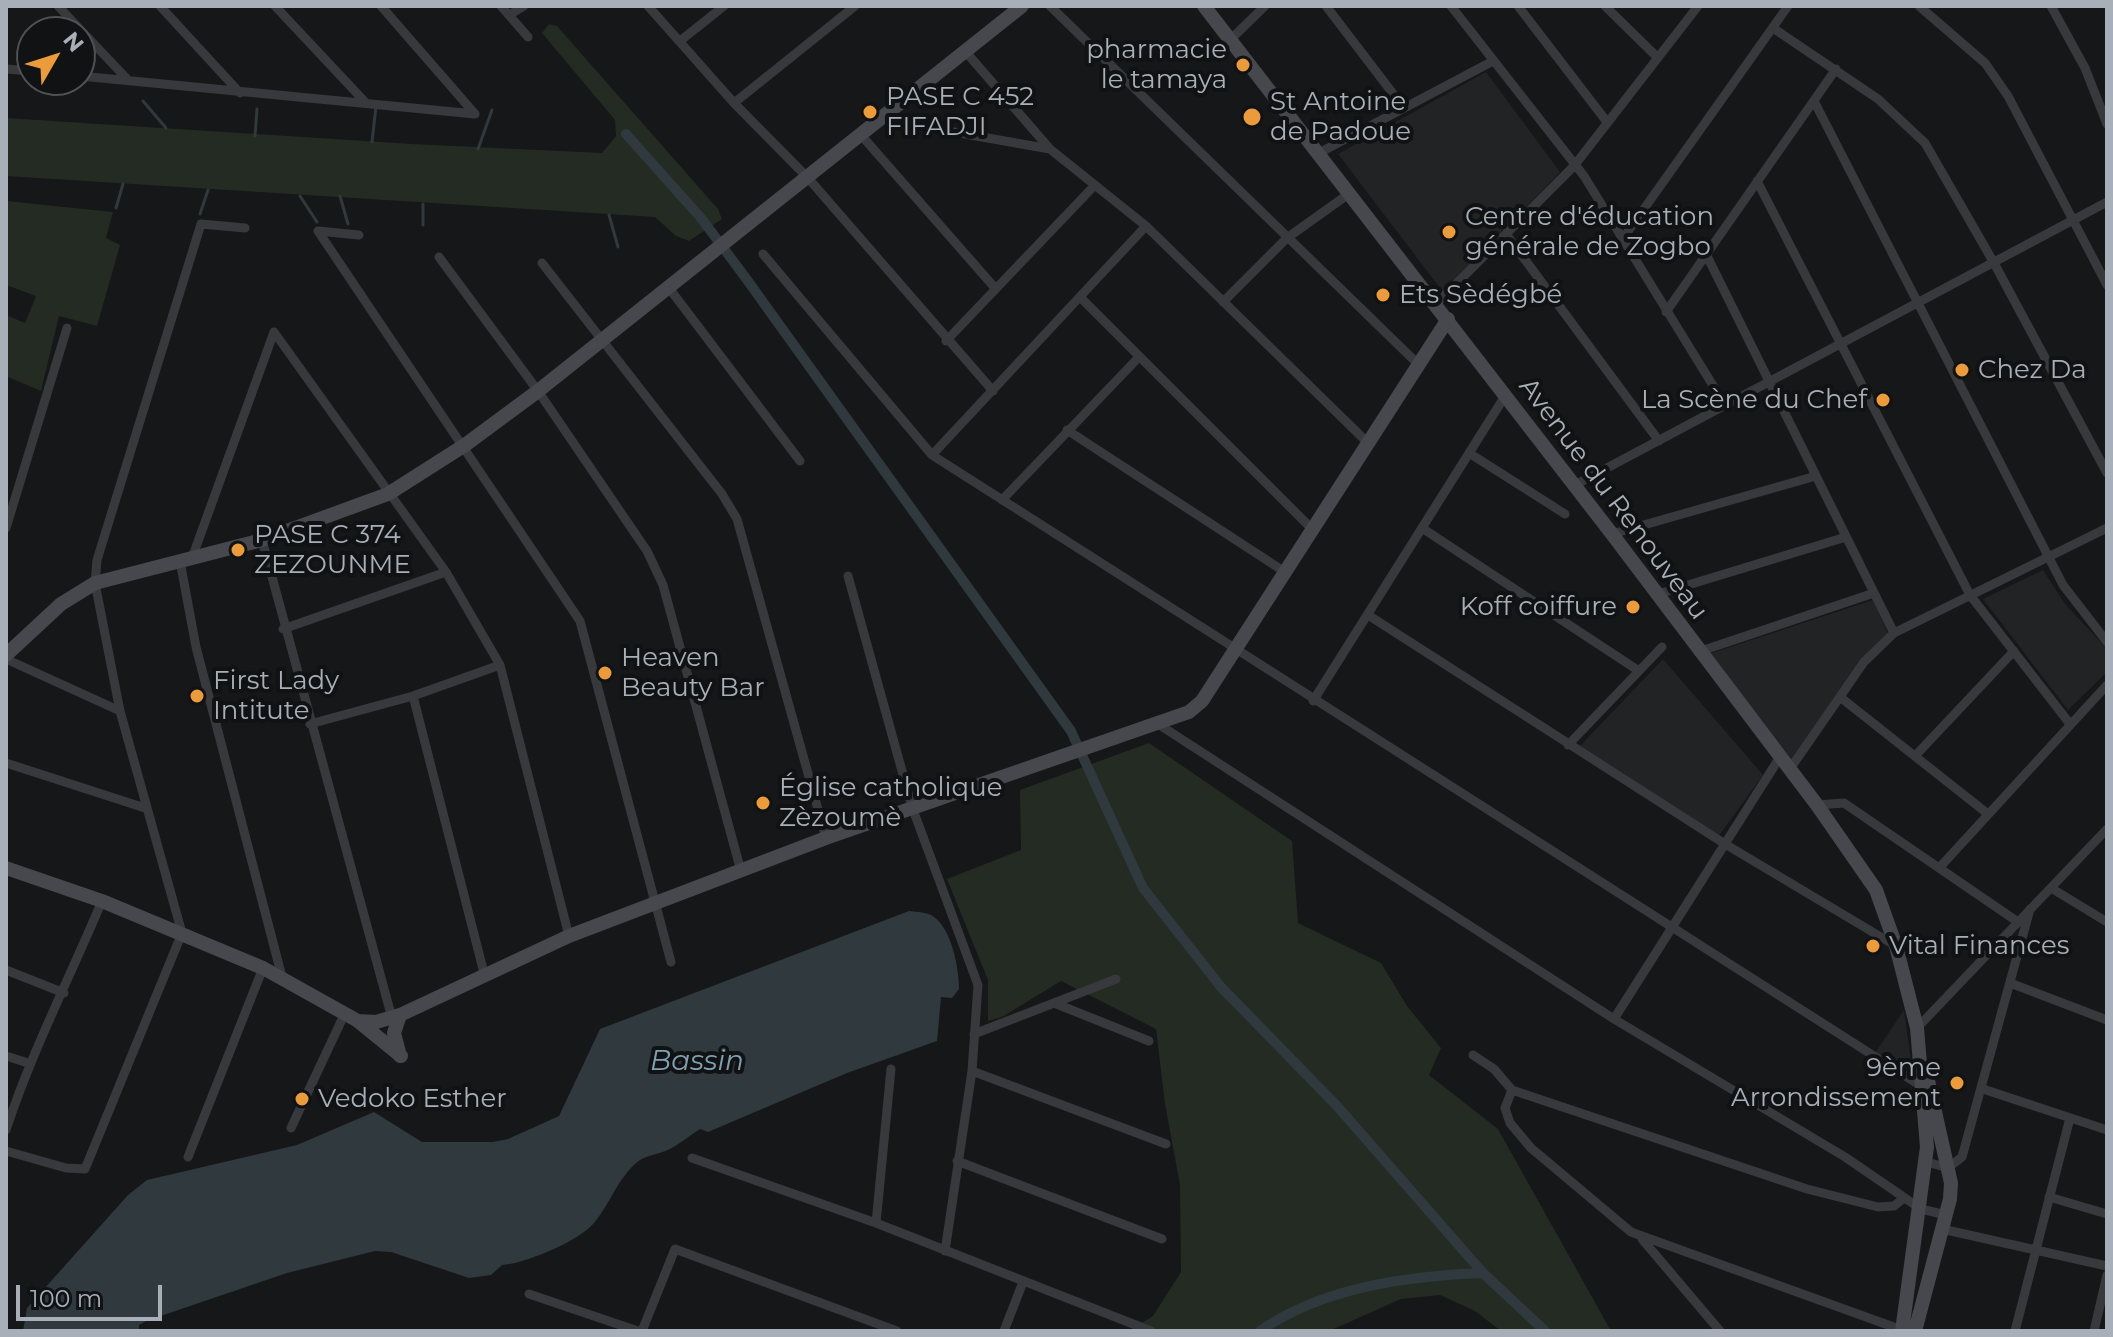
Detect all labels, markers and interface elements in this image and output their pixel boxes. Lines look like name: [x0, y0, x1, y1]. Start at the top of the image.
north arrow: [16, 16, 96, 96]
text: N: [57, 26, 90, 57]
place label: pharmacie le tamaya: [1086, 34, 1227, 96]
marker: pharmacie le tamaya: [1234, 56, 1252, 74]
place label: PASE C 452 FIFADJI: [886, 81, 1034, 142]
place label: St Antoine de Padoue: [1270, 86, 1411, 148]
marker: PASE C 452 FIFADJI: [861, 103, 879, 121]
marker: St Antoine de Padoue: [1241, 106, 1263, 128]
place label: Centre d'éducation générale de Zogbo: [1465, 201, 1714, 262]
marker: Centre d'éducation générale de Zogbo: [1440, 223, 1458, 241]
place label: Ets Sèdégbé: [1399, 279, 1562, 311]
marker: Ets Sèdégbé: [1374, 286, 1392, 304]
place label: Chez Da: [1978, 354, 2086, 386]
marker: Chez Da: [1953, 361, 1971, 379]
street label: Avenue du Renouveau: [1512, 372, 1714, 626]
place label: La Scène du Chef: [1641, 384, 1867, 416]
marker: La Scène du Chef: [1874, 391, 1892, 409]
place label: PASE C 374 ZEZOUNME: [254, 519, 411, 580]
marker: PASE C 374 ZEZOUNME: [229, 541, 247, 559]
place label: Koff coiffure: [1460, 591, 1617, 623]
marker: Koff coiffure: [1624, 598, 1642, 616]
place label: Heaven Beauty Bar: [621, 642, 765, 704]
marker: Heaven Beauty Bar: [596, 664, 614, 682]
place label: First Lady Intitute: [213, 665, 339, 726]
marker: First Lady Intitute: [188, 687, 206, 705]
place label: Église catholique Zèzoumè: [779, 772, 1002, 834]
marker: Église catholique Zèzoumè: [754, 794, 772, 812]
place label: Vital Finances: [1889, 930, 2069, 962]
marker: Vital Finances: [1864, 937, 1882, 955]
water label: Bassin: [650, 1045, 744, 1079]
place label: 9ème Arrondissement: [1731, 1052, 1941, 1114]
marker: 9ème Arrondissement: [1948, 1074, 1966, 1092]
place label: Vedoko Esther: [318, 1083, 507, 1115]
marker: Vedoko Esther: [293, 1090, 311, 1108]
scale bar: [20, 1269, 166, 1319]
text: 100 m: [30, 1284, 102, 1313]

